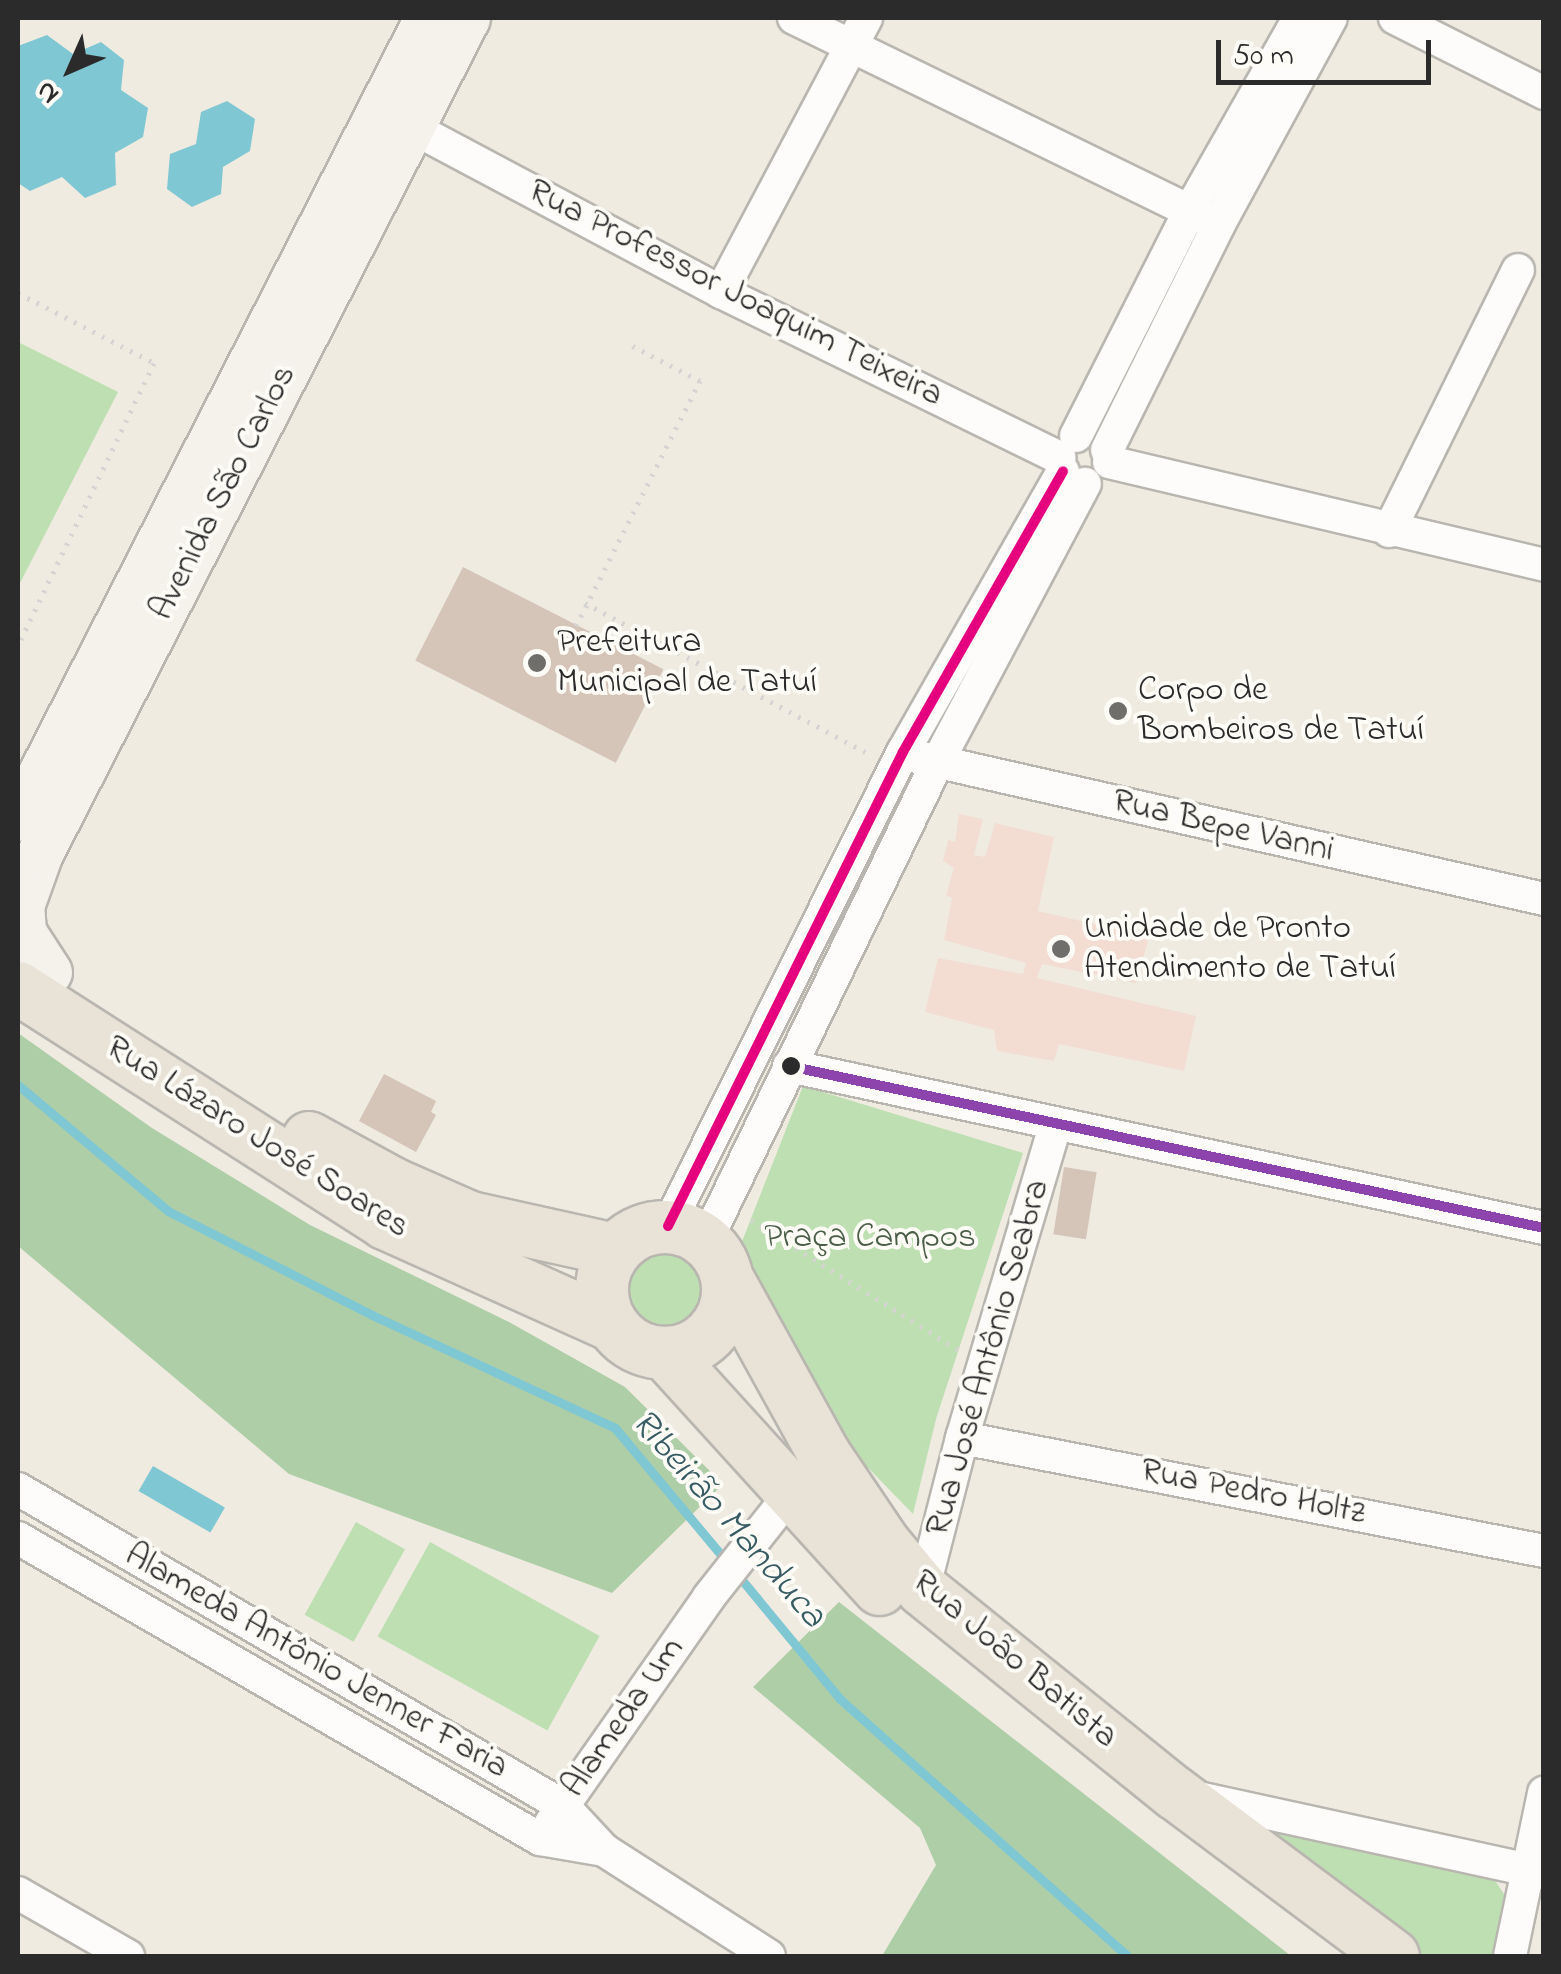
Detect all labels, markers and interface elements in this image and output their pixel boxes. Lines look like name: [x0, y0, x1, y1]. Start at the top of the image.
north arrow: [20, 20, 120, 120]
scale bar: [1221, 20, 1436, 82]
text: 50 m: [1233, 35, 1294, 79]
text: N: [27, 70, 70, 113]
street label: Rua Professor Joaquim Teixeira: [521, 171, 949, 417]
street label: Avenida São Carlos: [142, 358, 306, 628]
place label: Prefeitura Municipal de Tatuí: [557, 622, 817, 704]
marker: Prefeitura Municipal de Tatuí: [526, 652, 548, 674]
place label: Corpo de Bombeiros de Tatuí: [1138, 670, 1424, 752]
marker: Corpo de Bombeiros de Tatuí: [1107, 700, 1129, 722]
street label: Rua Bepe Vanni: [1108, 781, 1338, 873]
place label: Unidade de Pronto Atendimento de Tatuí: [1084, 908, 1396, 990]
marker: Unidade de Pronto Atendimento de Tatuí: [1048, 936, 1074, 962]
street label: Rua Lázaro José Soares: [97, 1027, 417, 1249]
unlabelled marker: [781, 1056, 801, 1076]
street label: Rua José Antônio Seabra: [918, 1175, 1060, 1541]
park label: Praça Campos: [764, 1217, 976, 1259]
water label: Ribeirão Manduca: [620, 1401, 834, 1639]
street label: Rua Pedro Holtz: [1137, 1451, 1369, 1535]
street label: Alameda Antônio Jenner Faria: [117, 1535, 515, 1789]
street label: Rua João Batista: [903, 1562, 1125, 1758]
street label: Alameda Um: [554, 1630, 694, 1806]

